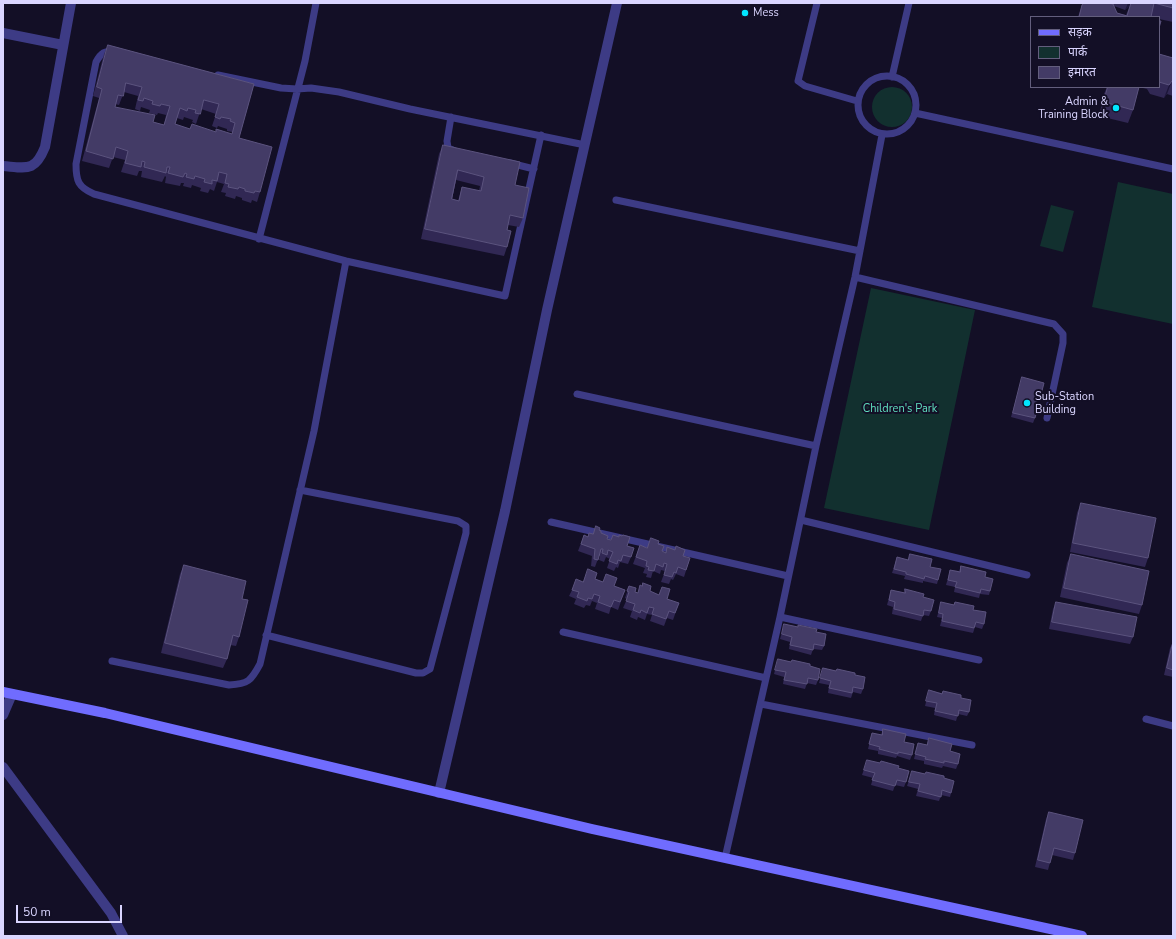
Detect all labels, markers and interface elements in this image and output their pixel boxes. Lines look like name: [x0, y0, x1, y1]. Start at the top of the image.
place label: Mess: [753, 6, 779, 20]
marker: Mess: [740, 8, 750, 18]
legend: [1030, 16, 1160, 88]
text: सड़क: [1068, 24, 1092, 40]
text: पार्क: [1068, 44, 1087, 60]
text: इमारत: [1068, 64, 1096, 80]
place label: Admin & Training Block: [1038, 95, 1108, 121]
marker: Admin & Training Block: [1111, 103, 1121, 113]
place label: Sub-Station Building: [1035, 390, 1094, 416]
marker: Sub-Station Building: [1022, 398, 1032, 408]
park label: Children's Park: [863, 402, 937, 416]
scale bar: [18, 897, 124, 923]
text: 50 m: [23, 904, 51, 920]

